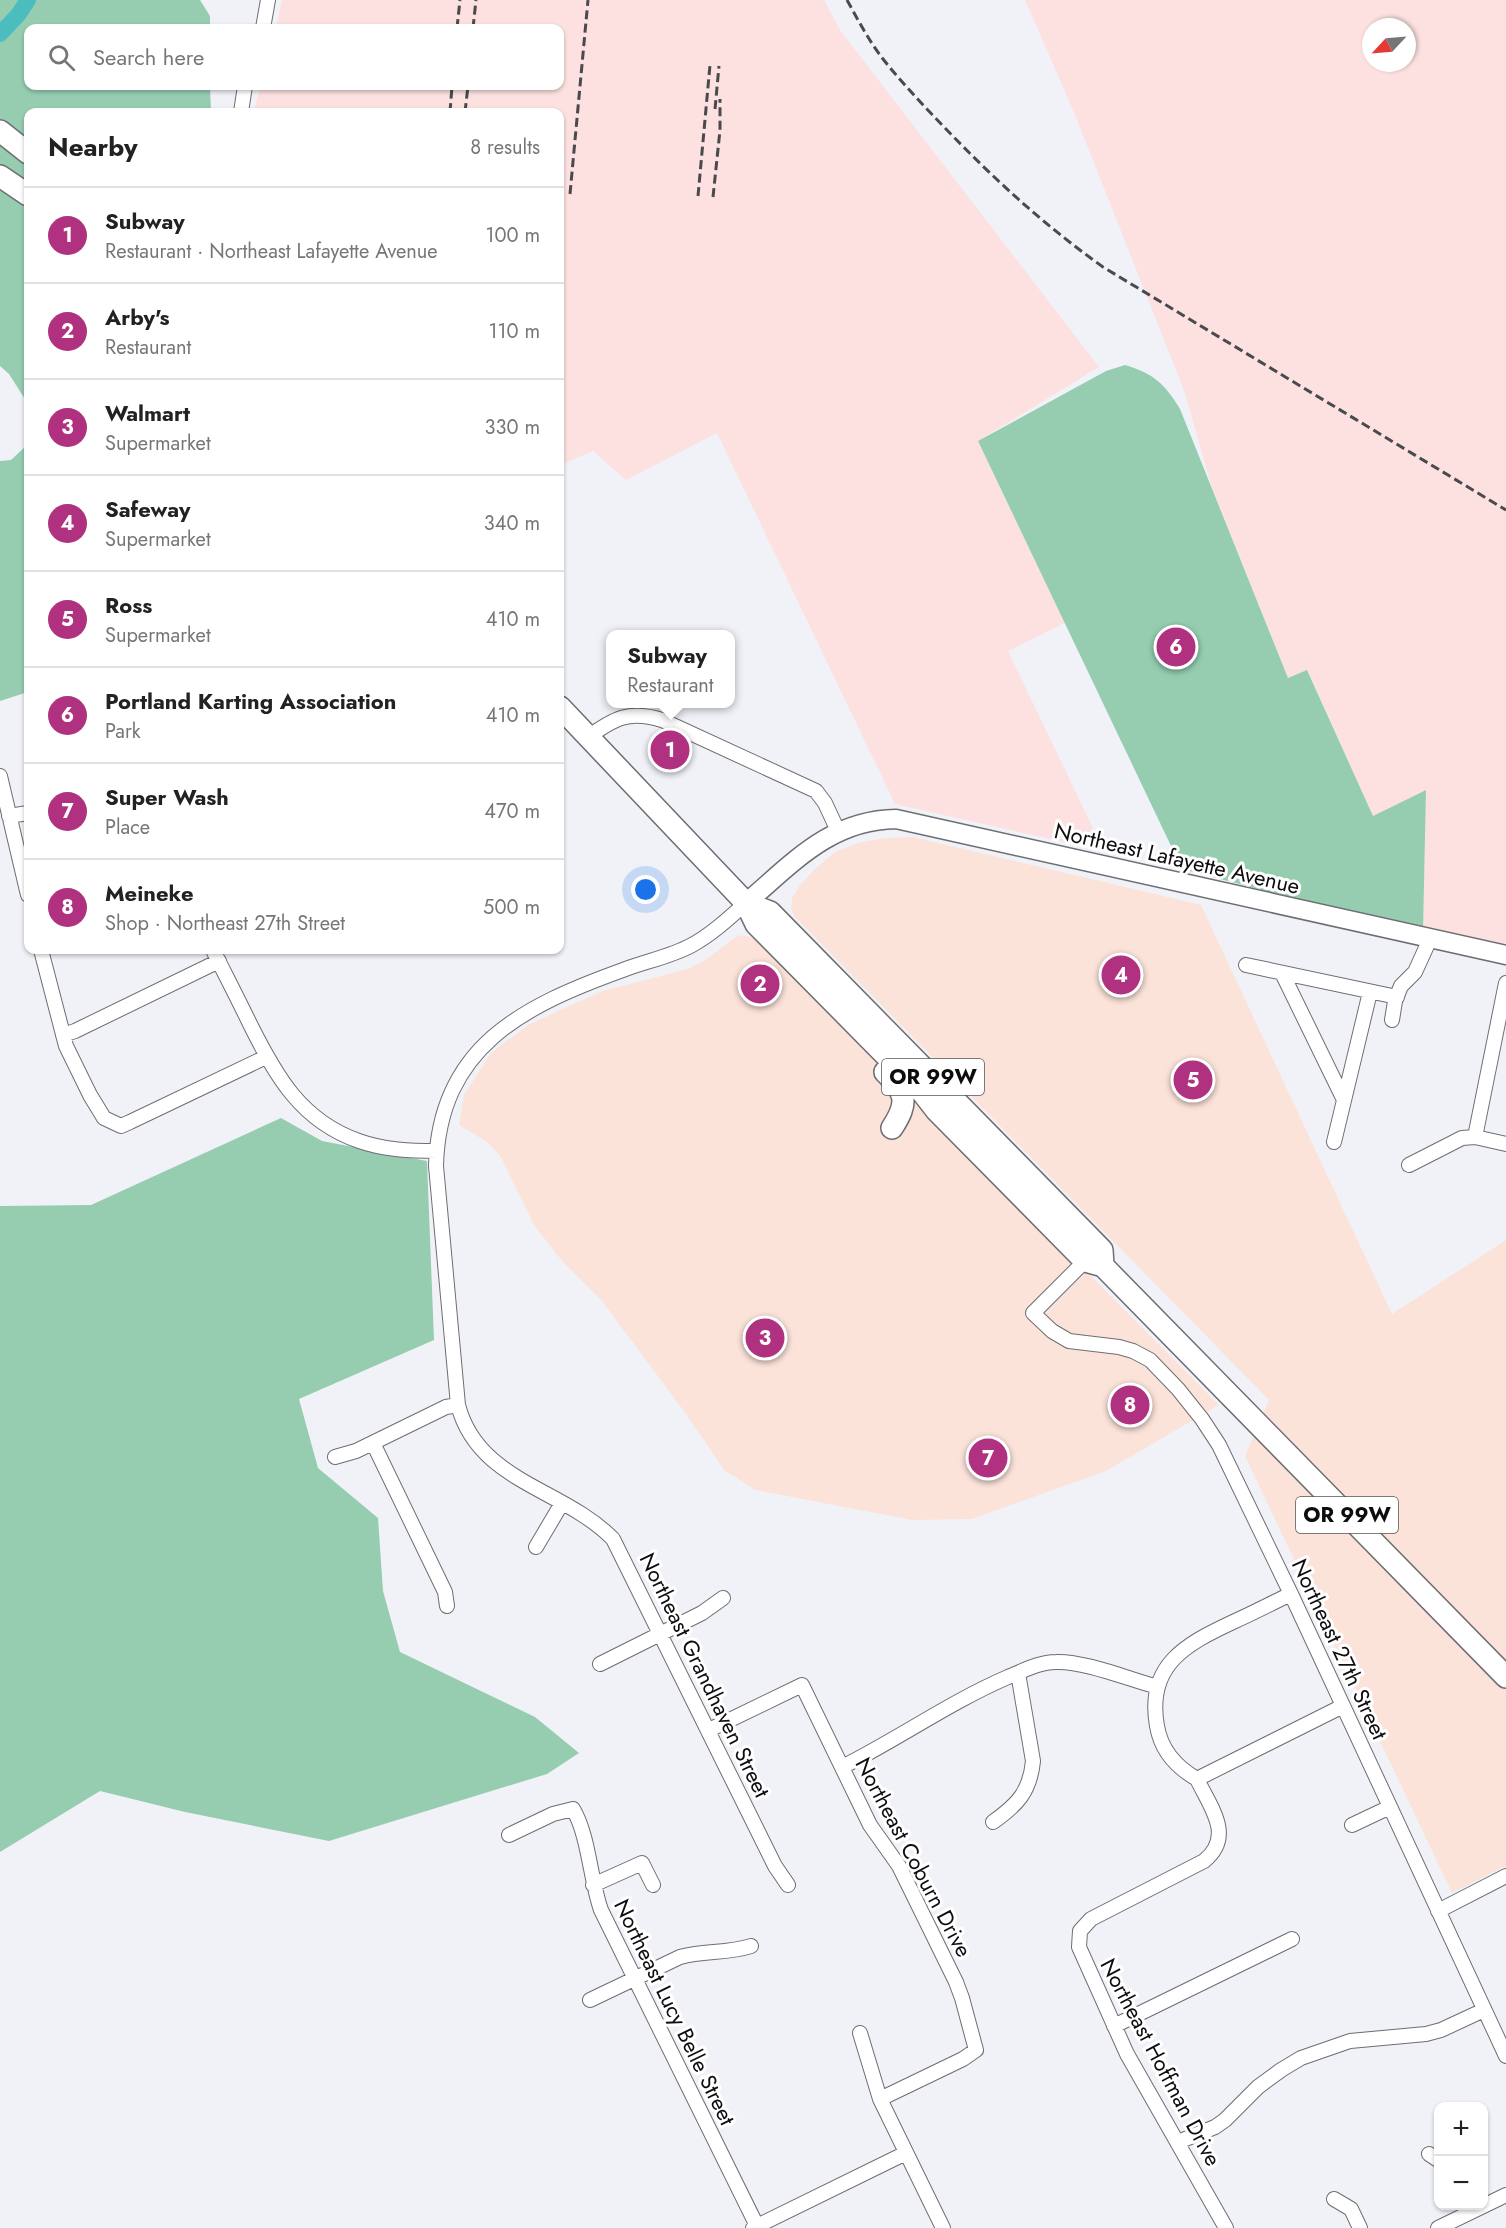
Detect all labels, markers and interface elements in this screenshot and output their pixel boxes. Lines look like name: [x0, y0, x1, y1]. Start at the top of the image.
north arrow: [1362, 18, 1416, 72]
search box: [24, 24, 564, 90]
icon: search: [45, 41, 78, 74]
text: Search here: [93, 41, 204, 73]
text: Nearby: [48, 128, 137, 166]
text: 8 results: [470, 133, 540, 162]
text: Subway: [105, 205, 185, 237]
text: 1: [62, 221, 73, 250]
text: 100 m: [485, 221, 540, 250]
text: Restaurant · Northeast Lafayette Avenue: [105, 237, 437, 266]
text: Arby's: [105, 301, 170, 333]
text: 2: [61, 317, 74, 346]
text: 110 m: [488, 317, 540, 346]
text: Restaurant: [105, 333, 191, 362]
text: Walmart: [105, 397, 190, 429]
text: 3: [61, 413, 74, 442]
text: 330 m: [485, 413, 540, 442]
text: Supermarket: [105, 429, 211, 458]
text: Safeway: [105, 493, 190, 525]
text: 4: [61, 509, 74, 538]
text: 340 m: [484, 509, 540, 538]
text: Supermarket: [105, 525, 211, 554]
text: Ross: [105, 589, 152, 621]
text: 5: [61, 605, 74, 634]
text: 410 m: [486, 605, 540, 634]
text: Supermarket: [105, 621, 211, 650]
pin: 6: [1156, 624, 1196, 670]
popup: [606, 630, 735, 708]
text: Subway: [627, 639, 707, 671]
text: Restaurant: [627, 671, 714, 700]
text: Portland Karting Association: [105, 685, 396, 717]
text: 6: [61, 701, 74, 730]
text: 410 m: [486, 701, 540, 730]
text: Park: [105, 717, 141, 746]
pin: 1: [650, 728, 690, 772]
text: Super Wash: [105, 781, 229, 813]
text: 7: [61, 797, 74, 826]
text: 470 m: [484, 797, 540, 826]
text: Place: [105, 813, 150, 842]
street label: Northeast Lafayette Avenue: [1051, 814, 1303, 902]
your location: [631, 875, 660, 904]
text: Meineke: [105, 877, 194, 909]
text: 8: [61, 893, 74, 922]
text: 500 m: [483, 893, 540, 922]
text: Shop · Northeast 27th Street: [105, 909, 345, 938]
pin: 4: [1102, 952, 1140, 998]
pin: 2: [740, 962, 780, 1006]
pin: 5: [1174, 1058, 1212, 1102]
road number: OR 99W: [882, 1059, 984, 1095]
pin: 3: [746, 1316, 784, 1360]
pin: 8: [1110, 1382, 1150, 1428]
pin: 7: [968, 1436, 1008, 1480]
road number: OR 99W: [1296, 1497, 1398, 1533]
street label: Northeast Grandhaven Street: [632, 1547, 779, 1803]
street label: Northeast 27th Street: [1284, 1553, 1396, 1745]
street label: Northeast Coburn Drive: [848, 1752, 980, 1962]
street label: Northeast Lucy Belle Street: [606, 1894, 744, 2131]
street label: Northeast Hoffman Drive: [1093, 1952, 1229, 2172]
map controls: [1434, 2102, 1488, 2210]
button: +: [1434, 2102, 1488, 2156]
button: −: [1434, 2156, 1488, 2210]

